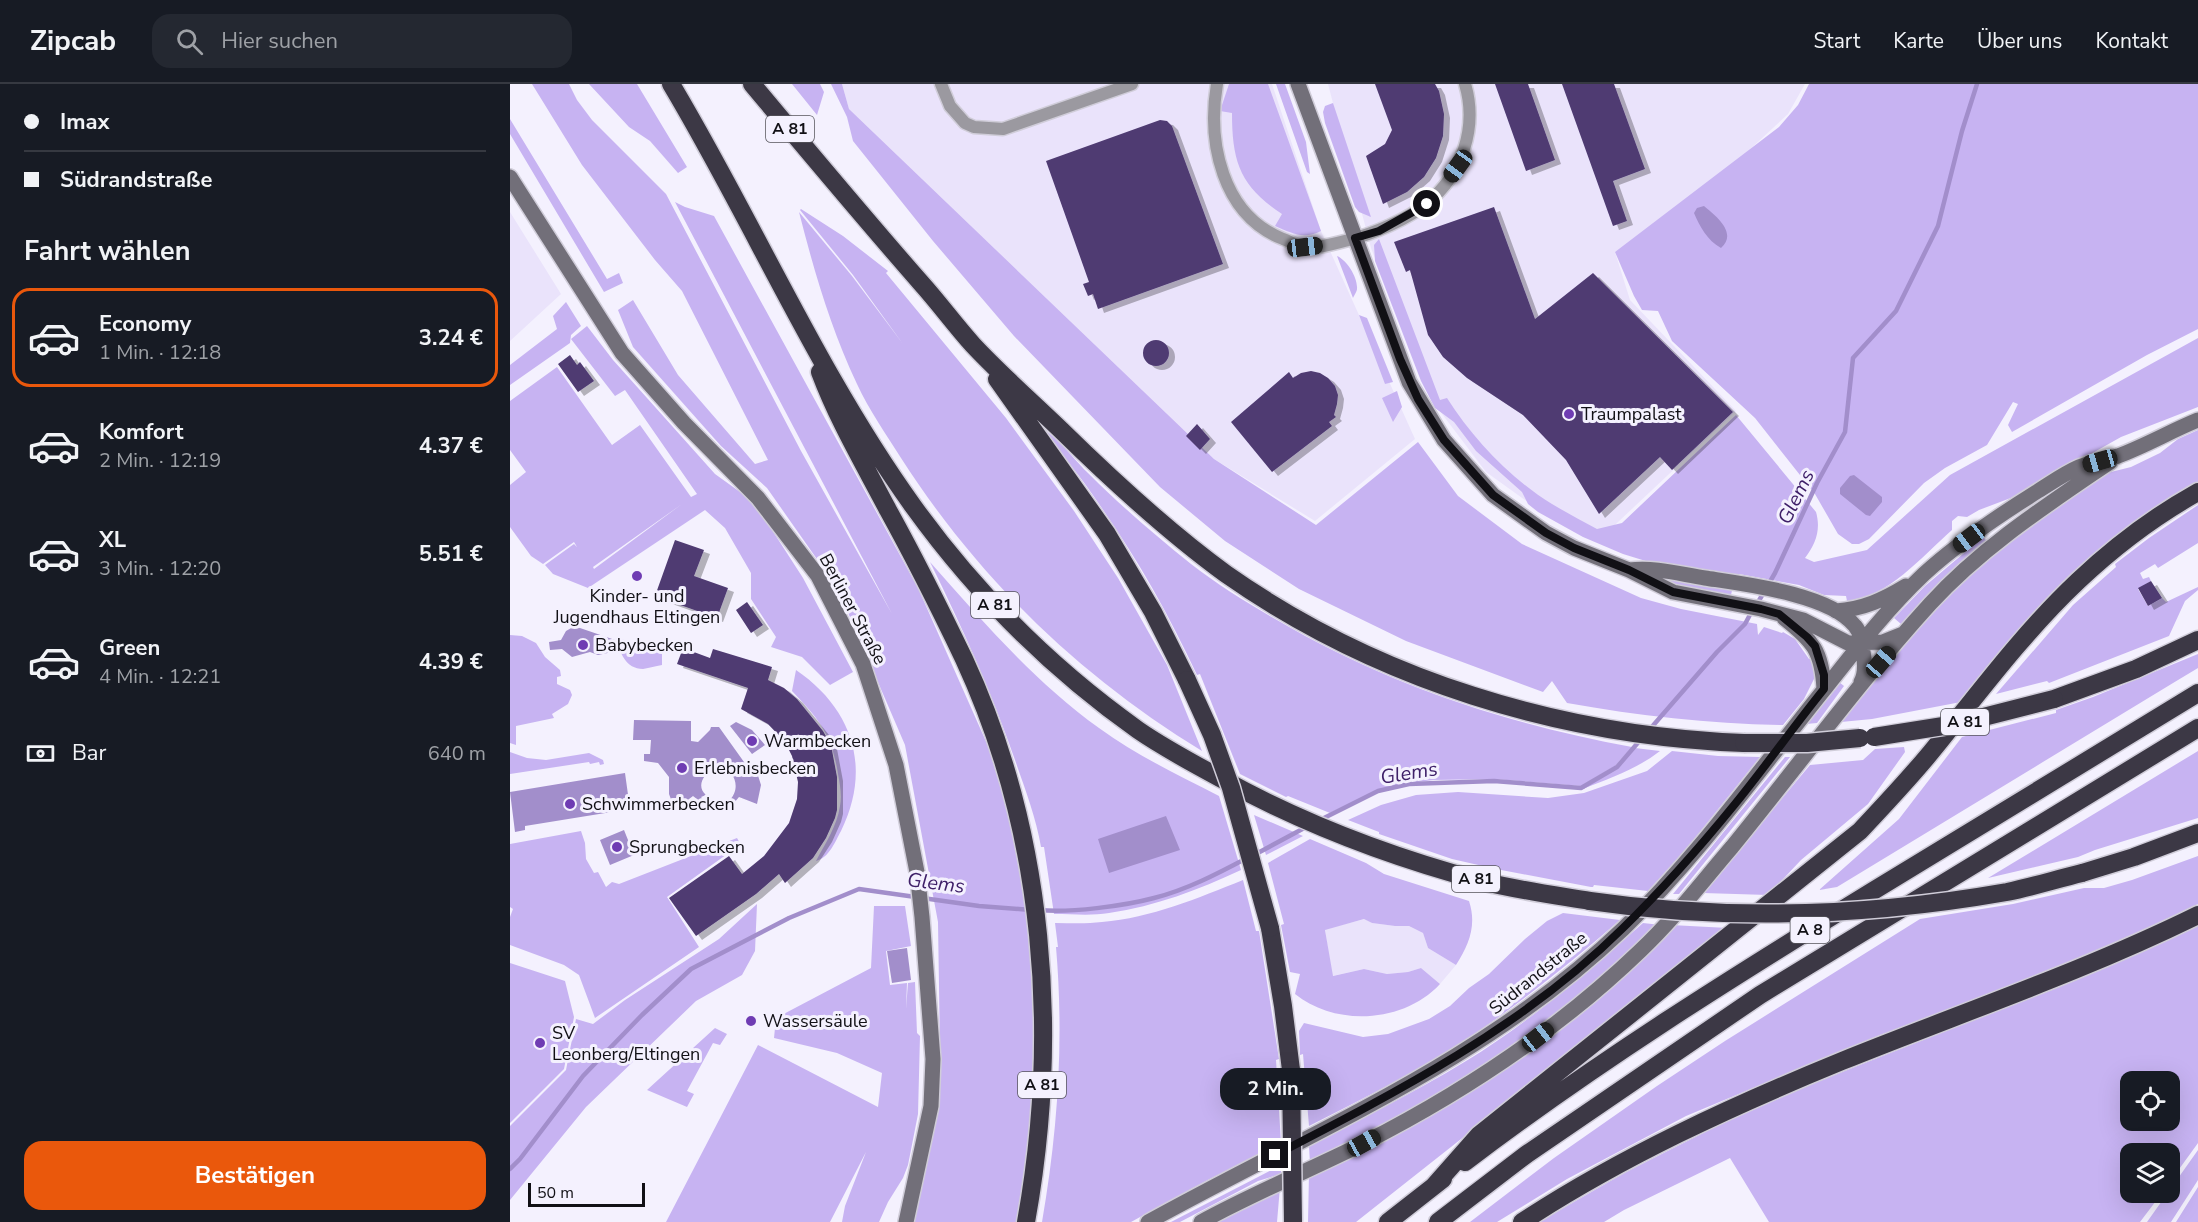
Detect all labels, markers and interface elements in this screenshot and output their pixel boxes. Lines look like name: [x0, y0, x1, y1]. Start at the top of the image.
search box: [152, 14, 572, 68]
text: Zipcab: [30, 22, 116, 60]
icon: search: [173, 25, 206, 58]
text: Hier suchen: [221, 26, 338, 56]
text: Start: [1813, 27, 1860, 55]
text: Karte: [1893, 27, 1944, 55]
text: Über uns: [1977, 27, 2062, 55]
text: Kontakt: [2095, 27, 2168, 55]
text: Imax: [60, 107, 110, 137]
road number: A 81: [766, 116, 814, 142]
car: [1440, 146, 1476, 186]
text: Südrandstraße: [60, 165, 212, 195]
route start: [1413, 190, 1440, 217]
text: Fahrt wählen: [24, 233, 190, 270]
car: [1286, 236, 1324, 258]
text: Economy: [99, 309, 191, 339]
icon: car: [27, 311, 81, 365]
text: 3.24 €: [419, 323, 483, 353]
text: 1 Min. · 12:18: [99, 339, 221, 366]
place label: Traumpalast: [1581, 402, 1682, 426]
marker: Traumpalast: [1562, 407, 1576, 421]
text: Komfort: [99, 417, 183, 447]
icon: car: [27, 419, 81, 473]
text: 4.37 €: [419, 431, 483, 461]
text: 2 Min. · 12:19: [99, 447, 221, 474]
car: [2080, 447, 2120, 475]
water label: Glems: [1771, 465, 1821, 529]
car: [1949, 520, 1989, 556]
text: XL: [99, 525, 126, 555]
icon: car: [27, 527, 81, 581]
text: 5.51 €: [419, 539, 483, 569]
street label: Berliner Straße: [814, 549, 892, 669]
text: 3 Min. · 12:20: [99, 555, 221, 582]
marker: Kinder- und Jugendhaus Eltingen: [630, 569, 644, 583]
place label: Kinder- und Jugendhaus Eltingen: [553, 584, 720, 629]
road number: A 81: [971, 592, 1019, 618]
text: Green: [99, 633, 160, 663]
place label: Babybecken: [595, 633, 693, 657]
icon: car: [27, 635, 81, 689]
marker: Babybecken: [576, 638, 590, 652]
car: [1862, 643, 1900, 681]
text: 4.39 €: [419, 647, 483, 677]
text: 4 Min. · 12:21: [99, 663, 221, 690]
road number: A 81: [1941, 709, 1989, 735]
place label: Warmbecken: [764, 729, 871, 753]
marker: Warmbecken: [745, 734, 759, 748]
icon: cash: [24, 737, 57, 770]
text: Bar: [72, 738, 106, 768]
text: 640 m: [428, 740, 486, 767]
water label: Glems: [1378, 755, 1440, 791]
place label: Erlebnisbecken: [694, 756, 816, 780]
marker: Erlebnisbecken: [675, 761, 689, 775]
place label: Schwimmerbecken: [582, 792, 735, 816]
marker: Schwimmerbecken: [563, 797, 577, 811]
place label: Sprungbecken: [629, 835, 745, 859]
marker: Sprungbecken: [610, 840, 624, 854]
water label: Glems: [906, 866, 966, 900]
road number: A 81: [1452, 866, 1500, 892]
road number: A 8: [1790, 917, 1830, 943]
street label: Südrandstraße: [1484, 926, 1592, 1020]
place label: Wassersäule: [763, 1009, 868, 1033]
marker: Wassersäule: [744, 1014, 758, 1028]
car: [1518, 1019, 1558, 1055]
place label: SV Leonberg/Eltingen: [552, 1021, 700, 1066]
marker: SV Leonberg/Eltingen: [533, 1036, 547, 1050]
callout: 2 Min.: [1220, 1068, 1330, 1110]
map controls: [2120, 1071, 2180, 1203]
button: locate: [2120, 1071, 2180, 1131]
road number: A 81: [1018, 1072, 1066, 1098]
text: 2 Min.: [1247, 1075, 1304, 1102]
car: [1344, 1126, 1384, 1160]
button: Bestätigen: [24, 1141, 486, 1210]
route end: [1261, 1141, 1288, 1168]
button: layers: [2120, 1143, 2180, 1203]
scale bar: [528, 1180, 645, 1208]
text: 50 m: [537, 1182, 574, 1204]

